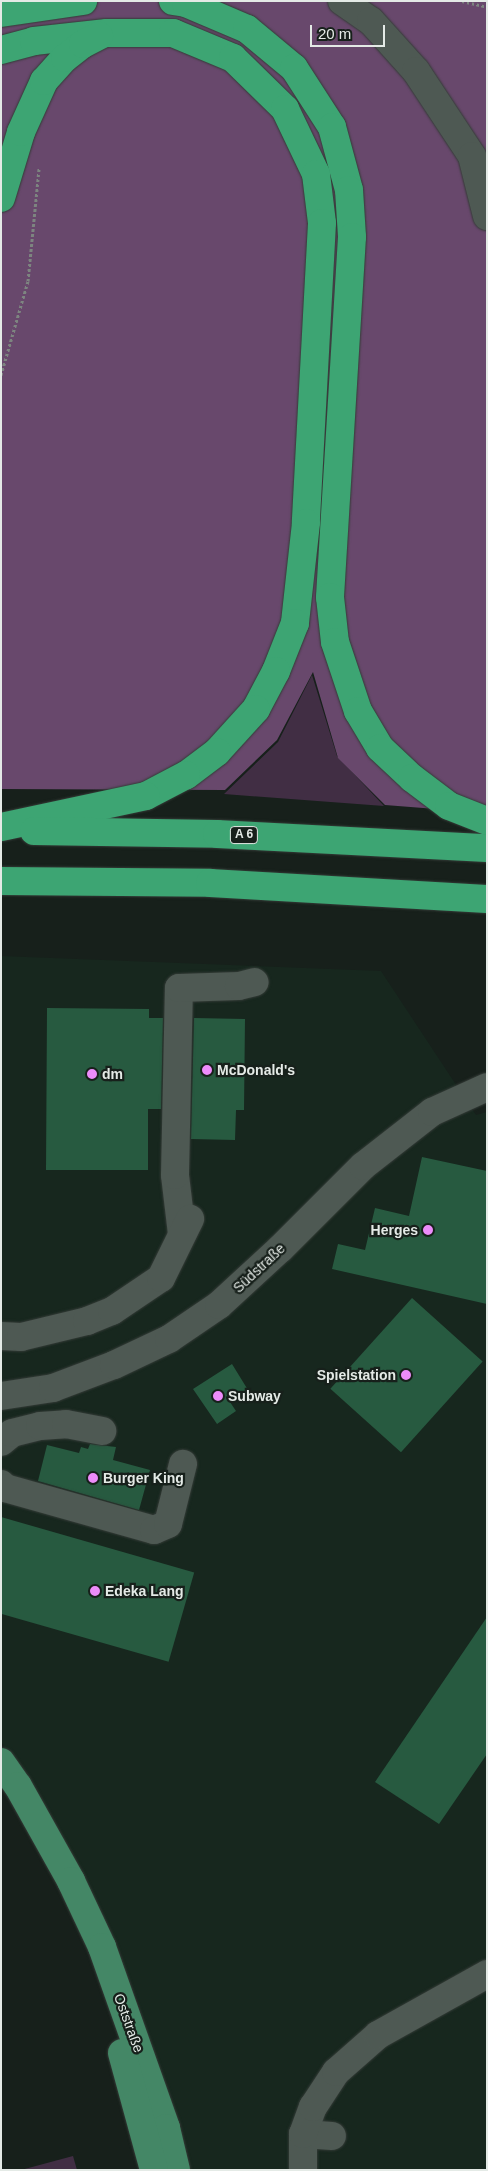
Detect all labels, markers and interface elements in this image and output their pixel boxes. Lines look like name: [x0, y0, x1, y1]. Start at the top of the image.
scale bar: [313, 15, 388, 47]
text: 20 m: [318, 25, 351, 42]
road number: A 6: [229, 826, 259, 844]
place label: McDonald's: [217, 1062, 295, 1078]
marker: McDonald's: [201, 1064, 213, 1076]
place label: dm: [102, 1066, 123, 1082]
marker: dm: [86, 1068, 98, 1080]
place label: Herges: [371, 1222, 418, 1238]
marker: Herges: [422, 1224, 434, 1236]
street label: Südstraße: [230, 1240, 288, 1296]
place label: Spielstation: [317, 1367, 396, 1383]
marker: Spielstation: [400, 1369, 412, 1381]
place label: Subway: [228, 1388, 281, 1404]
marker: Subway: [212, 1390, 224, 1402]
place label: Burger King: [103, 1470, 184, 1486]
marker: Burger King: [87, 1472, 99, 1484]
place label: Edeka Lang: [105, 1583, 184, 1599]
marker: Edeka Lang: [89, 1585, 101, 1597]
street label: Oststraße: [111, 1991, 147, 2055]

